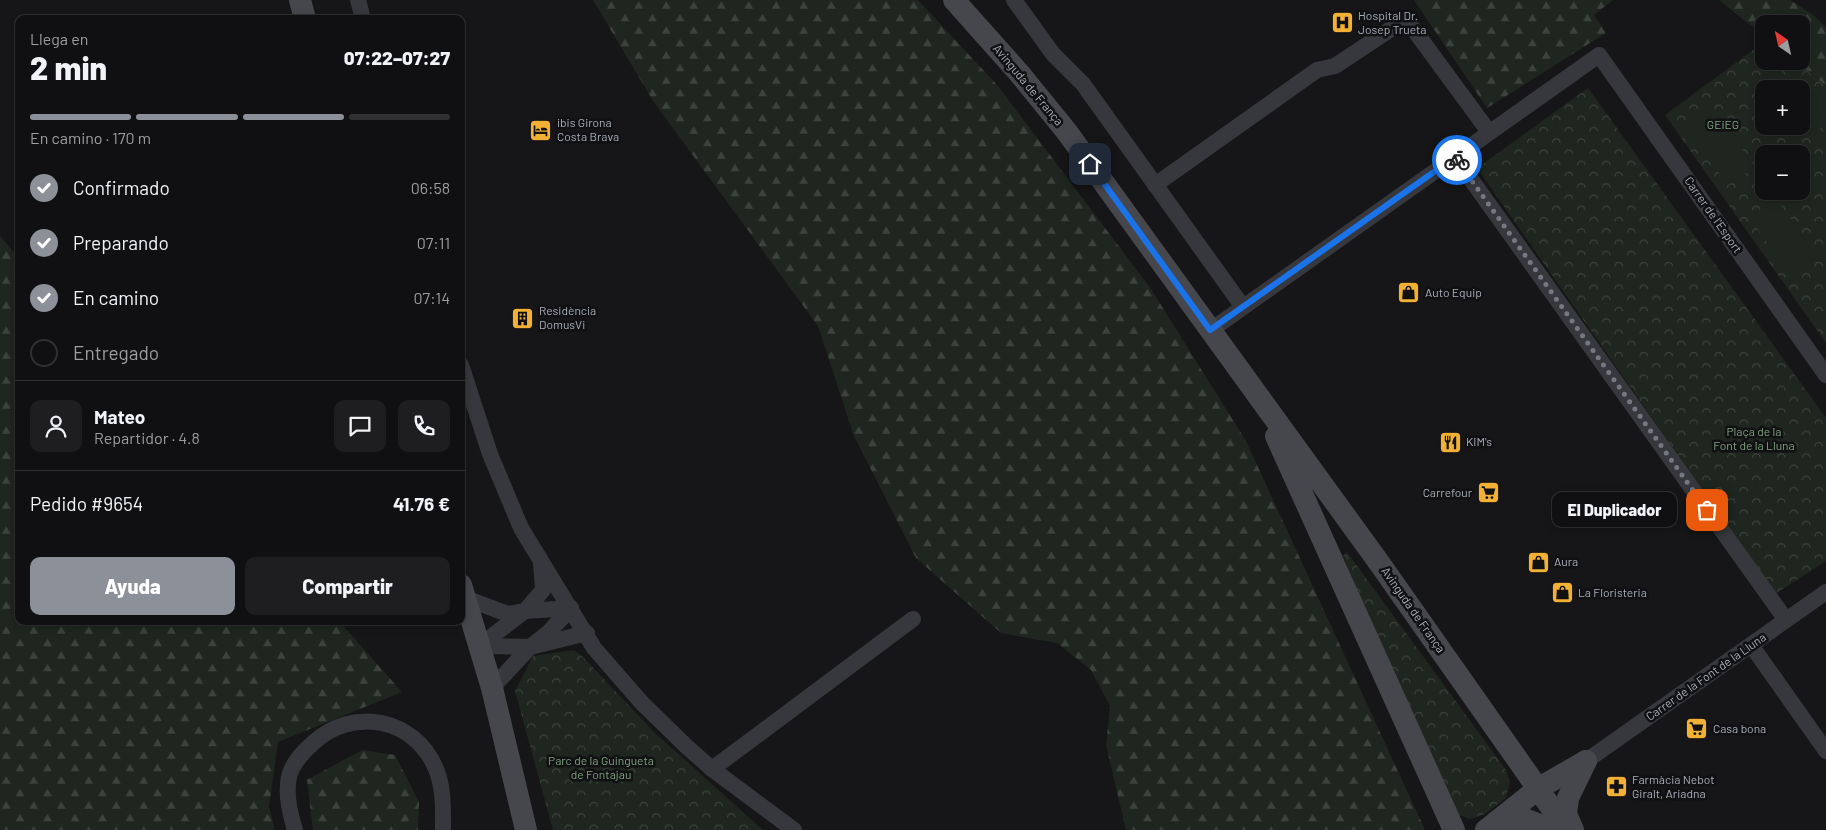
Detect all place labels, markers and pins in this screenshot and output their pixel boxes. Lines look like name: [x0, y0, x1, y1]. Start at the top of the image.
place label: Hospital Dr. Josep Trueta: [1358, 8, 1426, 36]
hospital icon: Hospital Dr. Josep Trueta: [1330, 11, 1354, 35]
place label: ibis Girona Costa Brava: [557, 115, 619, 143]
hotel icon: ibis Girona Costa Brava: [529, 118, 553, 142]
pin: [1069, 143, 1111, 185]
shop icon: Auto Equip: [1397, 281, 1421, 305]
place label: Auto Equip: [1425, 285, 1482, 299]
place label: Residència DomusVi: [539, 303, 596, 331]
building icon: Residència DomusVi: [511, 306, 535, 330]
restaurant icon: KIM's: [1438, 430, 1462, 454]
place label: KIM's: [1466, 434, 1492, 448]
supermarket icon: Carrefour: [1476, 481, 1500, 505]
place label: Carrefour: [1423, 485, 1473, 499]
pin: [1686, 489, 1728, 531]
callout: El Duplicador: [1552, 492, 1677, 528]
shop icon: Aura: [1526, 550, 1550, 574]
place label: Aura: [1554, 554, 1578, 568]
shop icon: La Floristeria: [1550, 581, 1574, 605]
place label: La Floristeria: [1578, 585, 1647, 599]
supermarket icon: Casa bona: [1685, 717, 1709, 741]
place label: Casa bona: [1713, 721, 1766, 735]
place label: Farmàcia Nebot Giralt, Ariadna: [1632, 772, 1715, 800]
pharmacy icon: Farmàcia Nebot Giralt, Ariadna: [1604, 775, 1628, 799]

